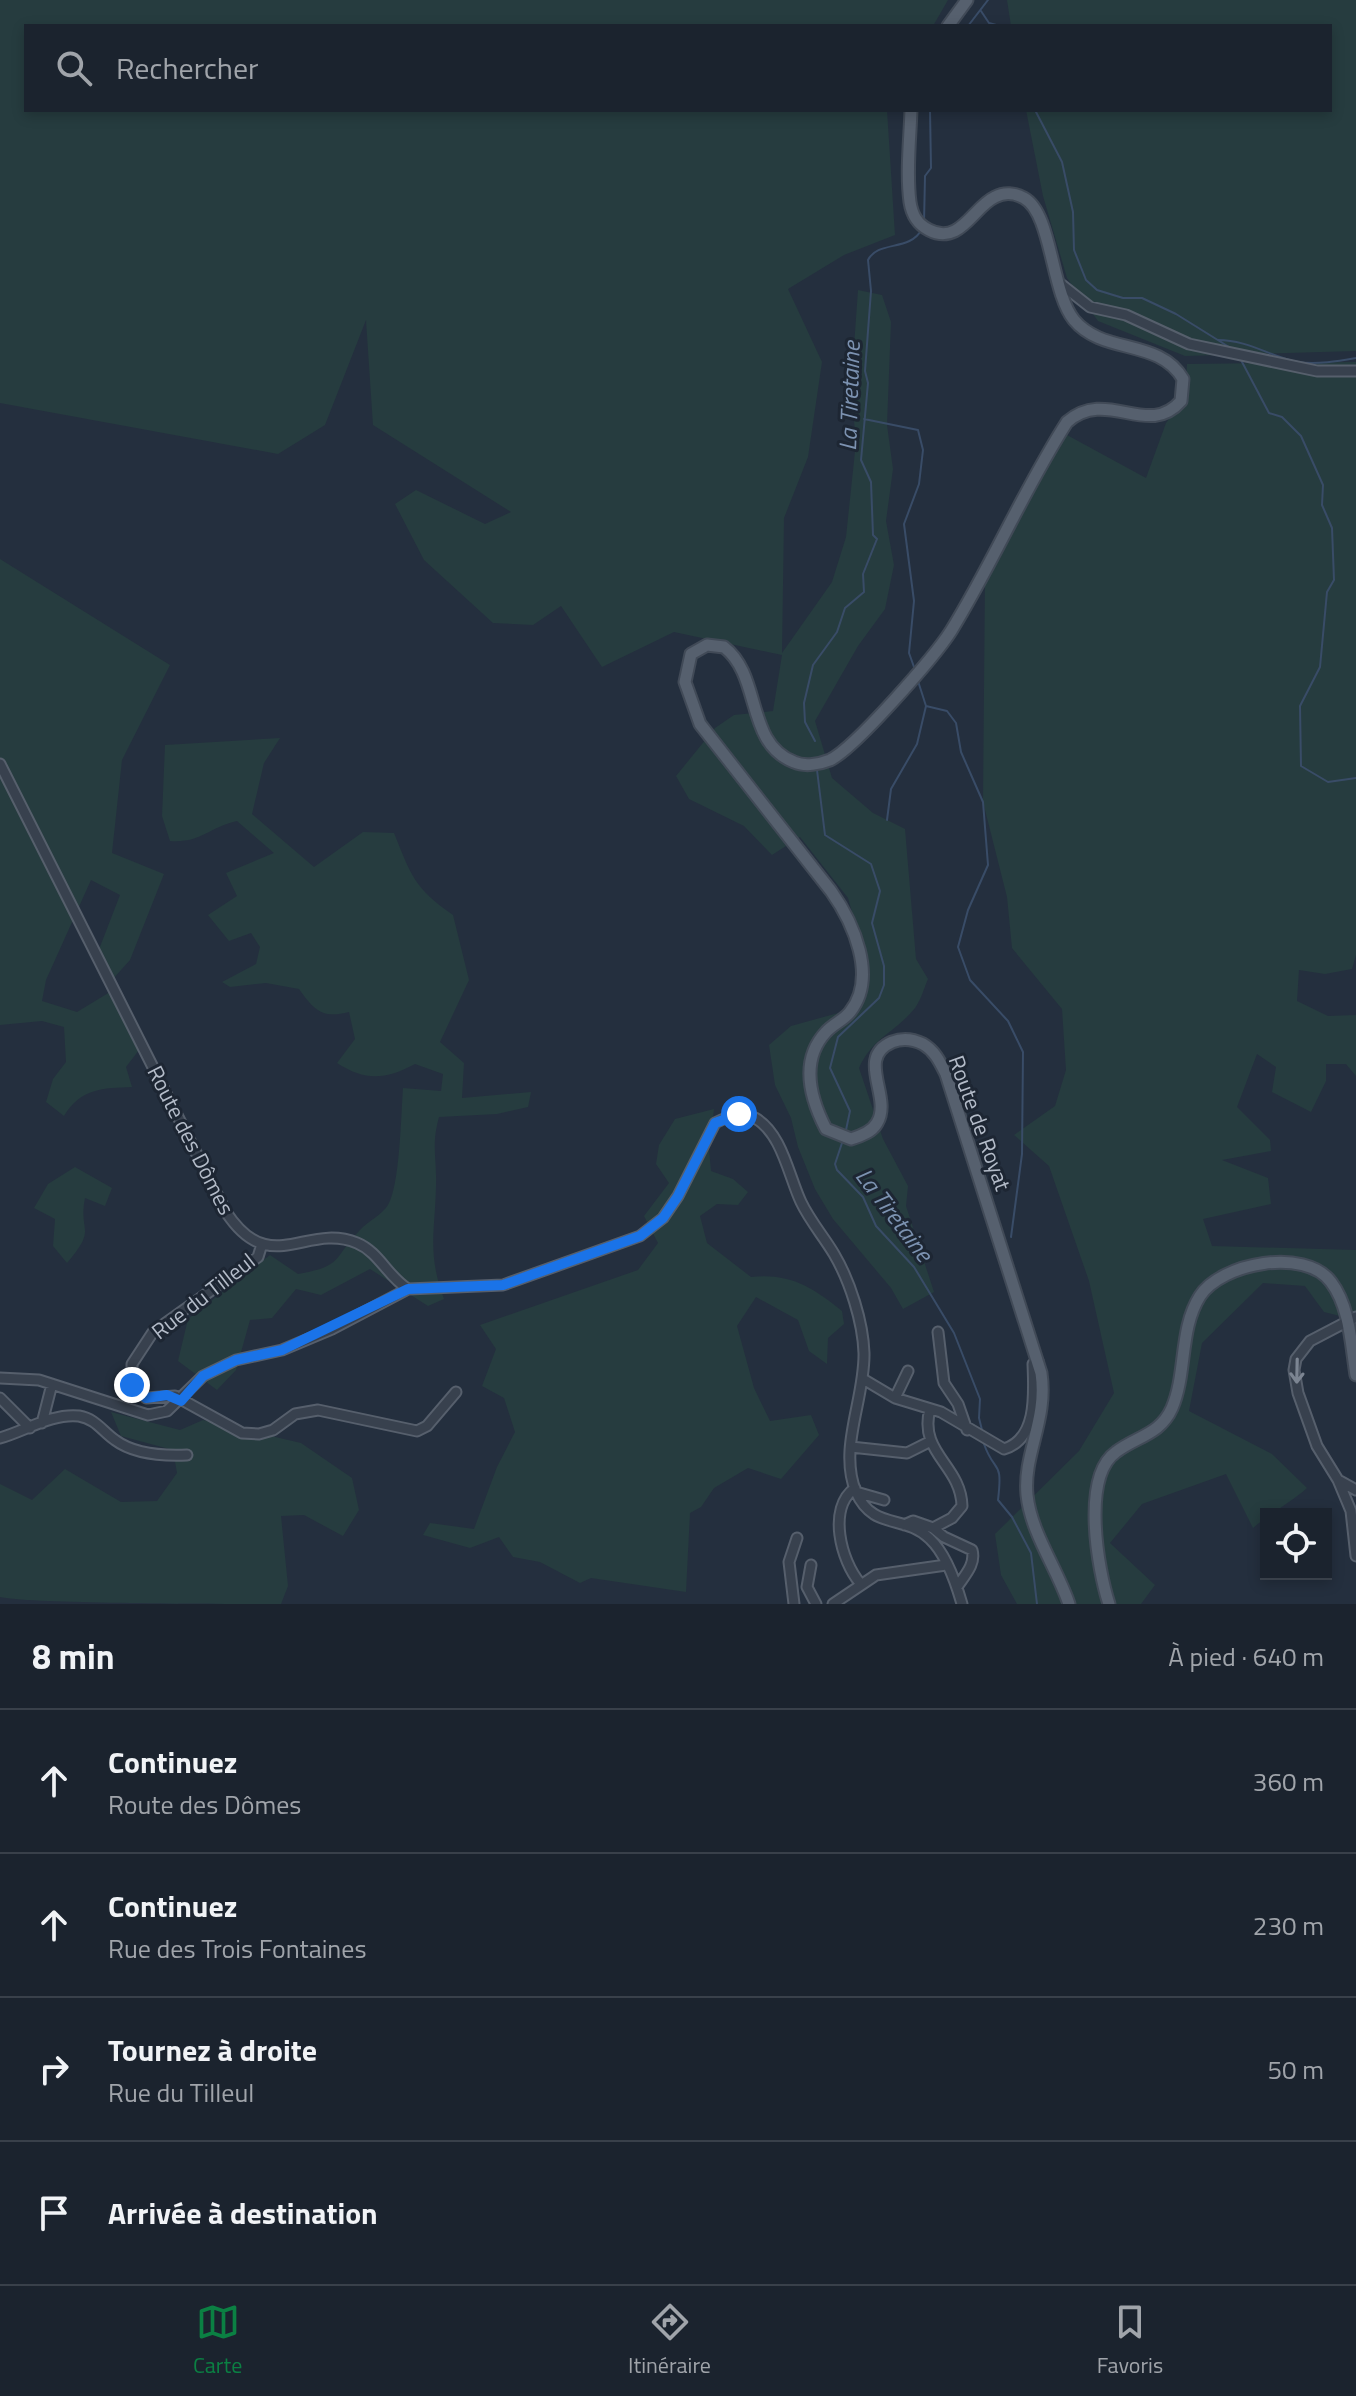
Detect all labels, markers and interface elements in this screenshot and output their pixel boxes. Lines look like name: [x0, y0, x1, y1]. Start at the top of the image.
search box: [24, 24, 1332, 112]
text: Rechercher: [116, 45, 259, 91]
icon: search: [52, 46, 96, 90]
water label: La Tiretaine: [829, 339, 869, 451]
street label: Route de Royat: [940, 1051, 1020, 1196]
street label: Route des Dômes: [139, 1059, 243, 1221]
route start: [721, 1096, 757, 1132]
water label: La Tiretaine: [847, 1160, 943, 1271]
street label: Rue du Tilleul: [144, 1245, 262, 1347]
one-way arrow: [1289, 1357, 1304, 1383]
route end: [114, 1367, 150, 1403]
map controls: [1260, 1508, 1332, 1580]
button: locate: [1260, 1508, 1332, 1580]
text: 8 min: [32, 1630, 115, 1682]
text: À pied · 640 m: [1168, 1637, 1324, 1676]
text: Continuez: [108, 1739, 237, 1785]
icon: ahead: [32, 1759, 76, 1803]
text: 360 m: [1253, 1762, 1324, 1801]
text: Route des Dômes: [108, 1785, 301, 1824]
text: Continuez: [108, 1883, 237, 1929]
icon: ahead: [32, 1903, 76, 1947]
text: 230 m: [1253, 1906, 1324, 1945]
text: Rue des Trois Fontaines: [108, 1929, 367, 1968]
text: Tournez à droite: [108, 2027, 317, 2073]
icon: right: [32, 2047, 76, 2091]
text: 50 m: [1267, 2050, 1324, 2089]
text: Rue du Tilleul: [108, 2073, 254, 2112]
text: Arrivée à destination: [108, 2190, 378, 2236]
icon: arrive: [32, 2191, 76, 2235]
tab: Carte: [193, 2300, 242, 2382]
tab: Itinéraire: [628, 2300, 711, 2382]
tab: Favoris: [1097, 2300, 1163, 2382]

